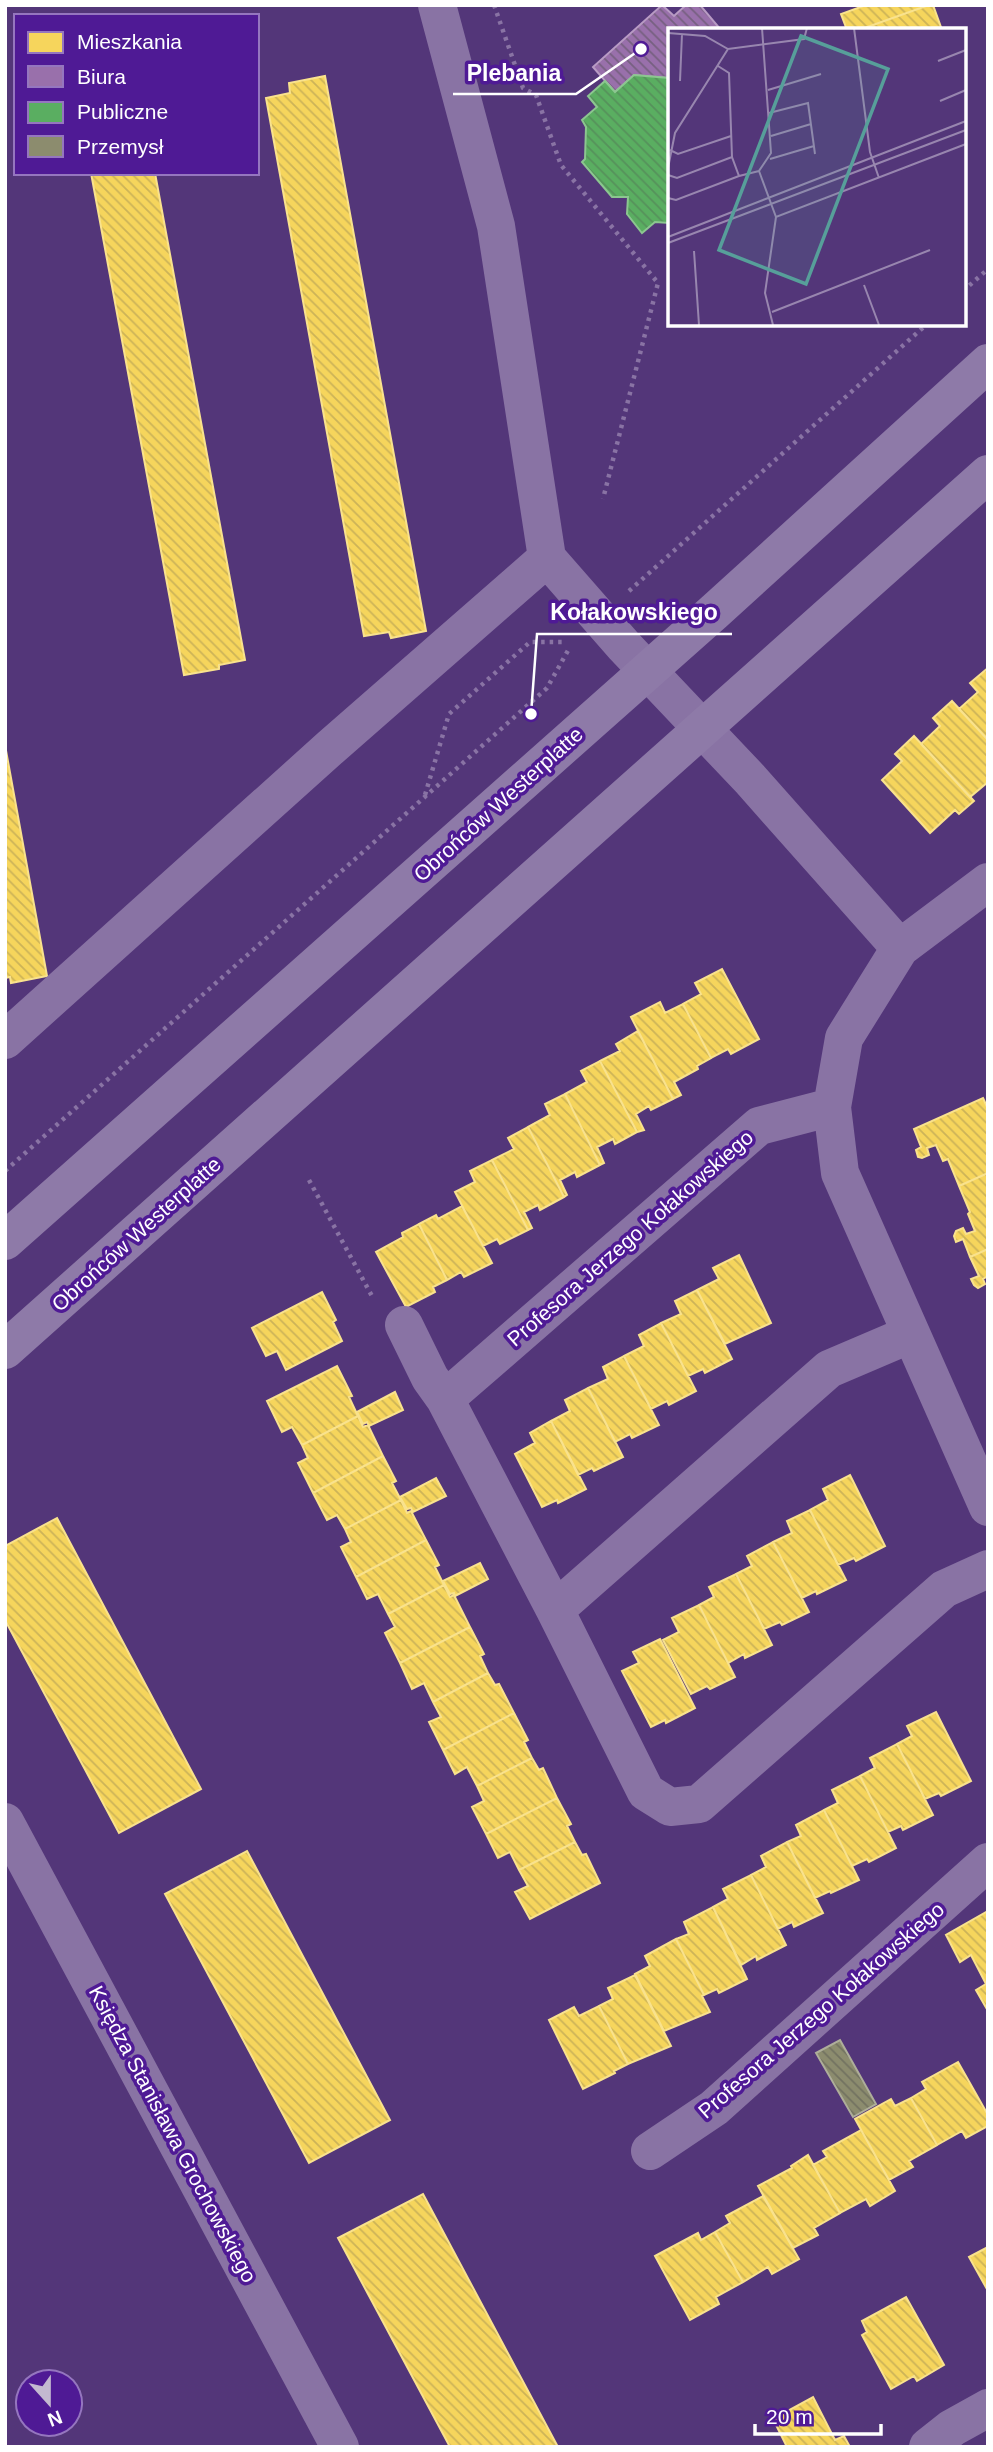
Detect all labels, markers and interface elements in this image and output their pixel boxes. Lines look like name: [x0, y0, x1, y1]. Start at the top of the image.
legend: [14, 14, 259, 175]
inset map: [668, 28, 965, 326]
text: Mieszkania: [77, 30, 182, 53]
callout: Plebania: [453, 50, 576, 94]
text: Plebania: [467, 60, 561, 86]
text: Biura: [77, 65, 126, 88]
text: Publiczne: [77, 100, 168, 123]
text: Przemysł: [77, 135, 164, 158]
callout: Kołakowskiego: [537, 590, 732, 634]
text: Kołakowskiego: [550, 599, 718, 625]
street label: Obrońców Westerplatte: [409, 722, 587, 886]
street label: Profesora Jerzego Kołakowskiego: [503, 1125, 757, 1351]
street label: Obrońców Westerplatte: [47, 1152, 225, 1316]
street label: Profesora Jerzego Kołakowskiego: [694, 1897, 948, 2123]
street label: Księdza Stanisława Grochowskiego: [85, 1982, 261, 2286]
north arrow: [14, 2368, 84, 2438]
scale bar: [755, 2392, 881, 2436]
text: 20 m: [766, 2405, 813, 2428]
text: N: [45, 2406, 65, 2431]

